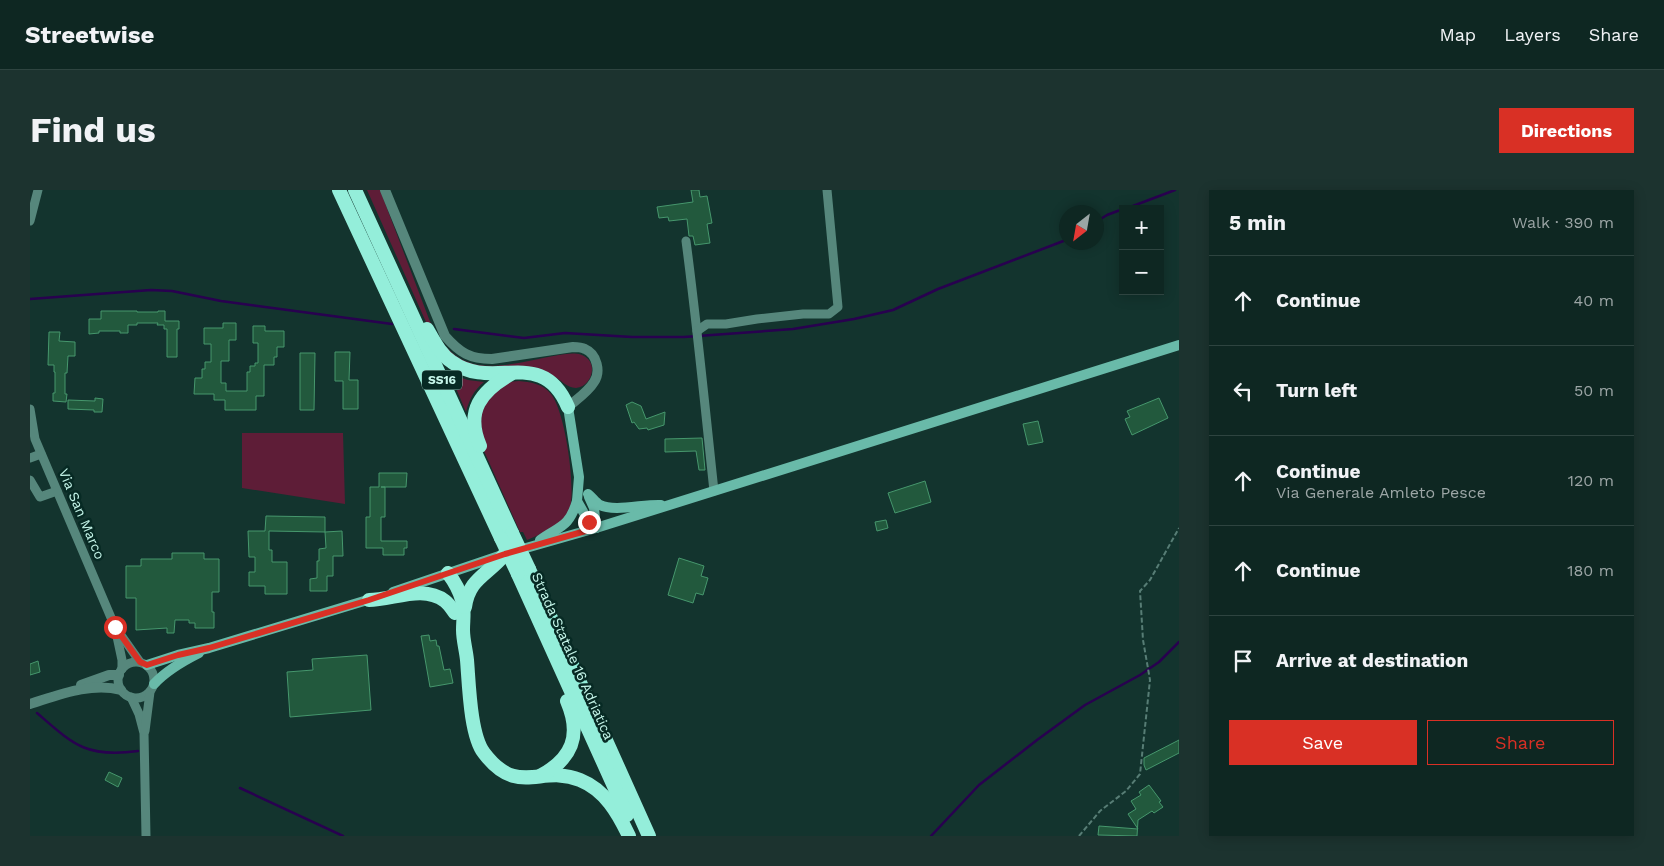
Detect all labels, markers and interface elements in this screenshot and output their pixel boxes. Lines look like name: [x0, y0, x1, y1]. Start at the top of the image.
text: Streetwise: [25, 21, 154, 49]
text: Map: [1439, 24, 1476, 45]
text: Layers: [1504, 24, 1561, 45]
text: Share: [1589, 24, 1639, 45]
button: Directions: [1499, 108, 1634, 153]
text: Find us: [30, 109, 156, 151]
north arrow: [1059, 205, 1104, 250]
map controls: [1119, 205, 1164, 295]
button: +: [1119, 205, 1164, 250]
text: 5 min: [1229, 210, 1286, 235]
text: Walk · 390 m: [1512, 213, 1614, 232]
button: −: [1119, 250, 1164, 295]
icon: ahead: [1229, 287, 1257, 315]
text: Continue: [1276, 289, 1360, 312]
text: 40 m: [1574, 291, 1614, 310]
road number: SS16: [422, 370, 462, 390]
icon: left: [1229, 377, 1257, 405]
text: Turn left: [1276, 379, 1357, 402]
text: 50 m: [1574, 381, 1614, 400]
text: Continue: [1276, 460, 1360, 483]
street label: Via San Marco: [56, 466, 108, 562]
icon: ahead: [1229, 467, 1257, 495]
text: 120 m: [1568, 471, 1614, 490]
text: Via Generale Amleto Pesce: [1276, 483, 1486, 502]
route end: [578, 511, 601, 534]
icon: ahead: [1229, 557, 1257, 585]
text: Continue: [1276, 559, 1360, 582]
text: 180 m: [1567, 561, 1614, 580]
street label: Strada Statale 16 Adriatica: [529, 570, 617, 742]
route start: [104, 616, 127, 639]
icon: arrive: [1229, 647, 1257, 675]
text: Arrive at destination: [1276, 649, 1468, 672]
button: Save: [1229, 720, 1417, 765]
button: Share: [1427, 720, 1614, 765]

